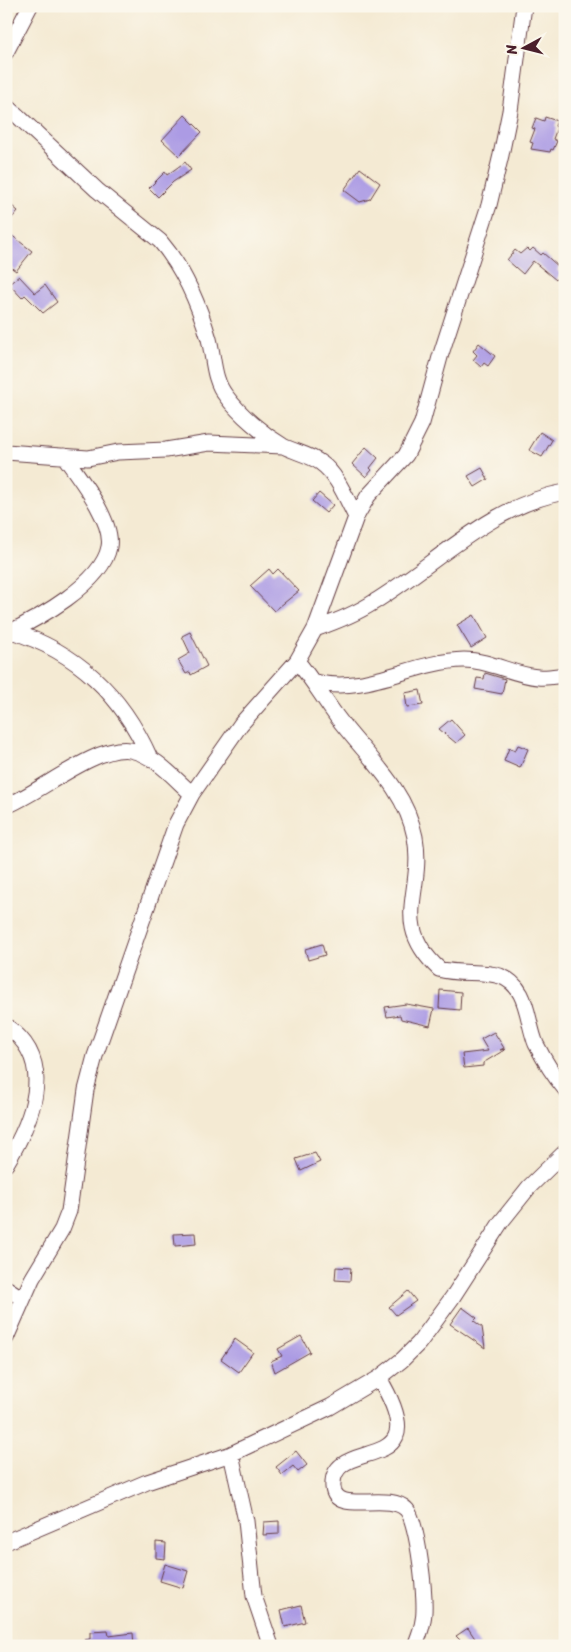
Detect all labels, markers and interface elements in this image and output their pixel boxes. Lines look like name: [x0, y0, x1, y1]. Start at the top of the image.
north arrow: [498, 22, 548, 72]
text: N: [499, 43, 525, 57]

